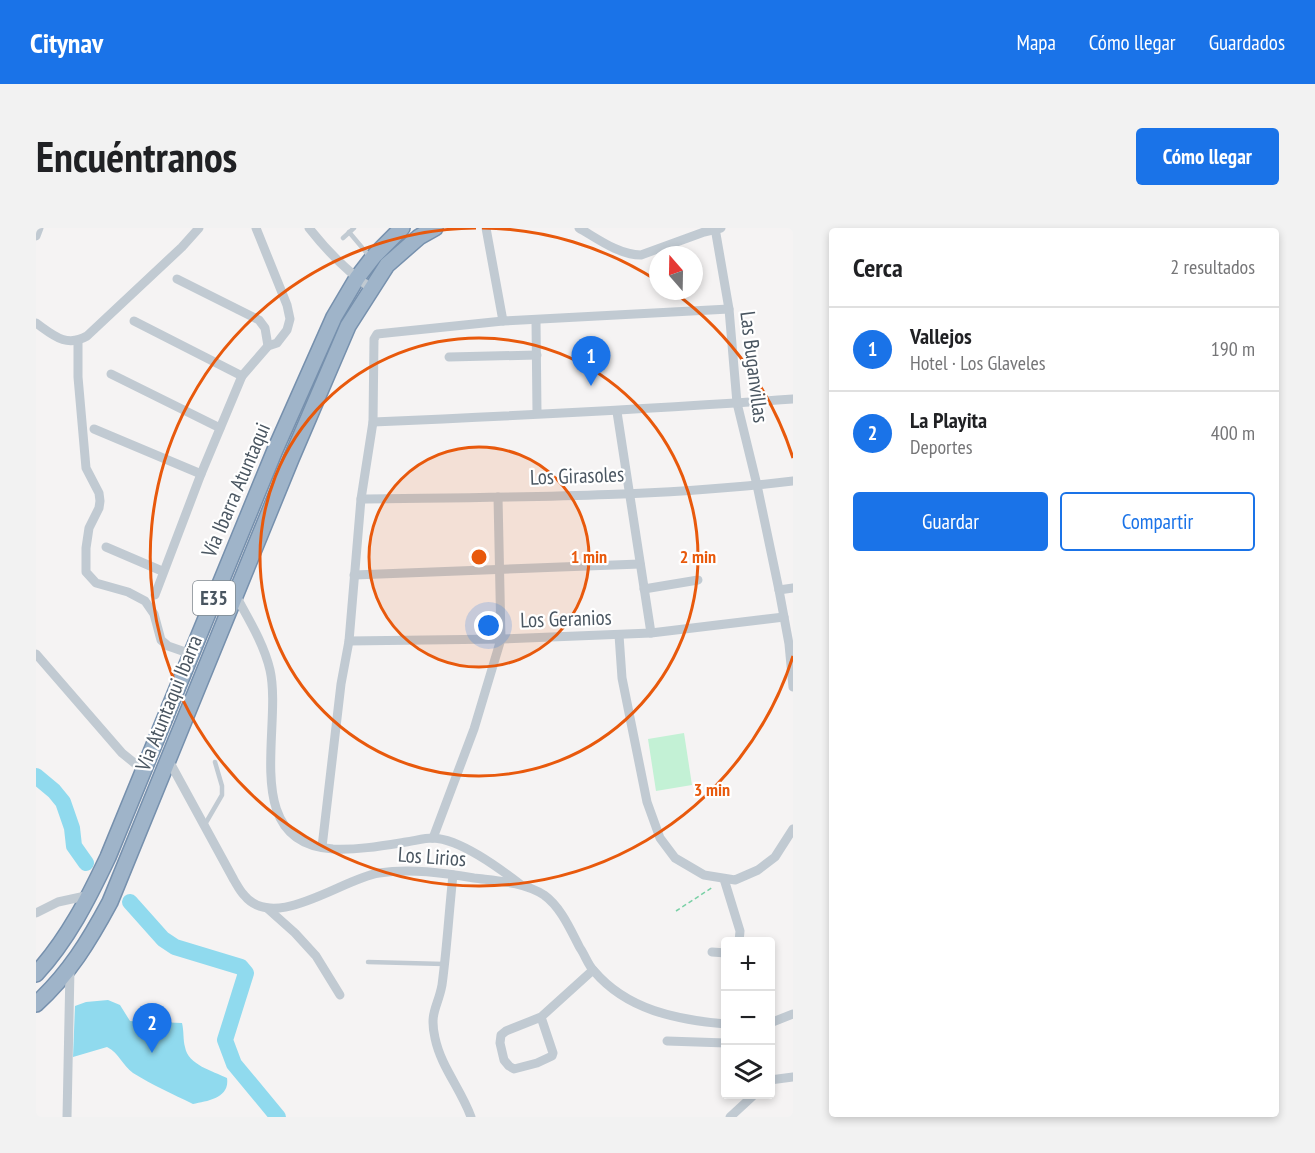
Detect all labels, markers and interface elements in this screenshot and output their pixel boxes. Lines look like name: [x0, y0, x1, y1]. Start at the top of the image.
text: Citynav: [30, 24, 103, 61]
text: Mapa: [1017, 29, 1056, 56]
text: Cómo llegar: [1089, 29, 1176, 56]
text: Guardados: [1209, 29, 1285, 56]
button: Cómo llegar: [1136, 128, 1279, 185]
text: Encuéntranos: [36, 129, 237, 184]
north arrow: [649, 246, 703, 300]
text: Cerca: [853, 251, 903, 284]
text: 2 resultados: [1170, 254, 1255, 280]
street label: Las Buganvillas: [734, 310, 775, 424]
text: Vallejos: [910, 322, 972, 350]
pin: 1: [572, 336, 610, 386]
text: 1: [868, 336, 877, 362]
text: 190 m: [1211, 336, 1255, 362]
text: Hotel · Los Glaveles: [910, 350, 1046, 376]
text: La Playita: [910, 406, 987, 434]
street label: Vía Ibarra Atuntaqui: [195, 419, 276, 562]
text: 2: [868, 420, 877, 446]
text: 400 m: [1211, 420, 1255, 446]
text: Deportes: [910, 434, 972, 460]
street label: Los Girasoles: [529, 460, 625, 491]
button: Guardar: [853, 492, 1048, 551]
button: Compartir: [1060, 492, 1255, 551]
text: 1 min: [571, 545, 607, 568]
text: 2 min: [680, 545, 716, 568]
centre of rings: [469, 547, 489, 567]
road number: E35: [193, 581, 235, 615]
street label: Los Geranios: [520, 603, 612, 634]
your location: [474, 611, 503, 640]
street label: Via Atuntaqui Ibarra: [129, 631, 208, 776]
text: 3 min: [694, 778, 730, 801]
street label: Los Lirios: [397, 841, 467, 872]
map controls: [721, 937, 775, 1099]
button: +: [721, 937, 775, 991]
button: −: [721, 991, 775, 1045]
pin: 2: [132, 1004, 172, 1053]
button: layers: [721, 1045, 775, 1099]

